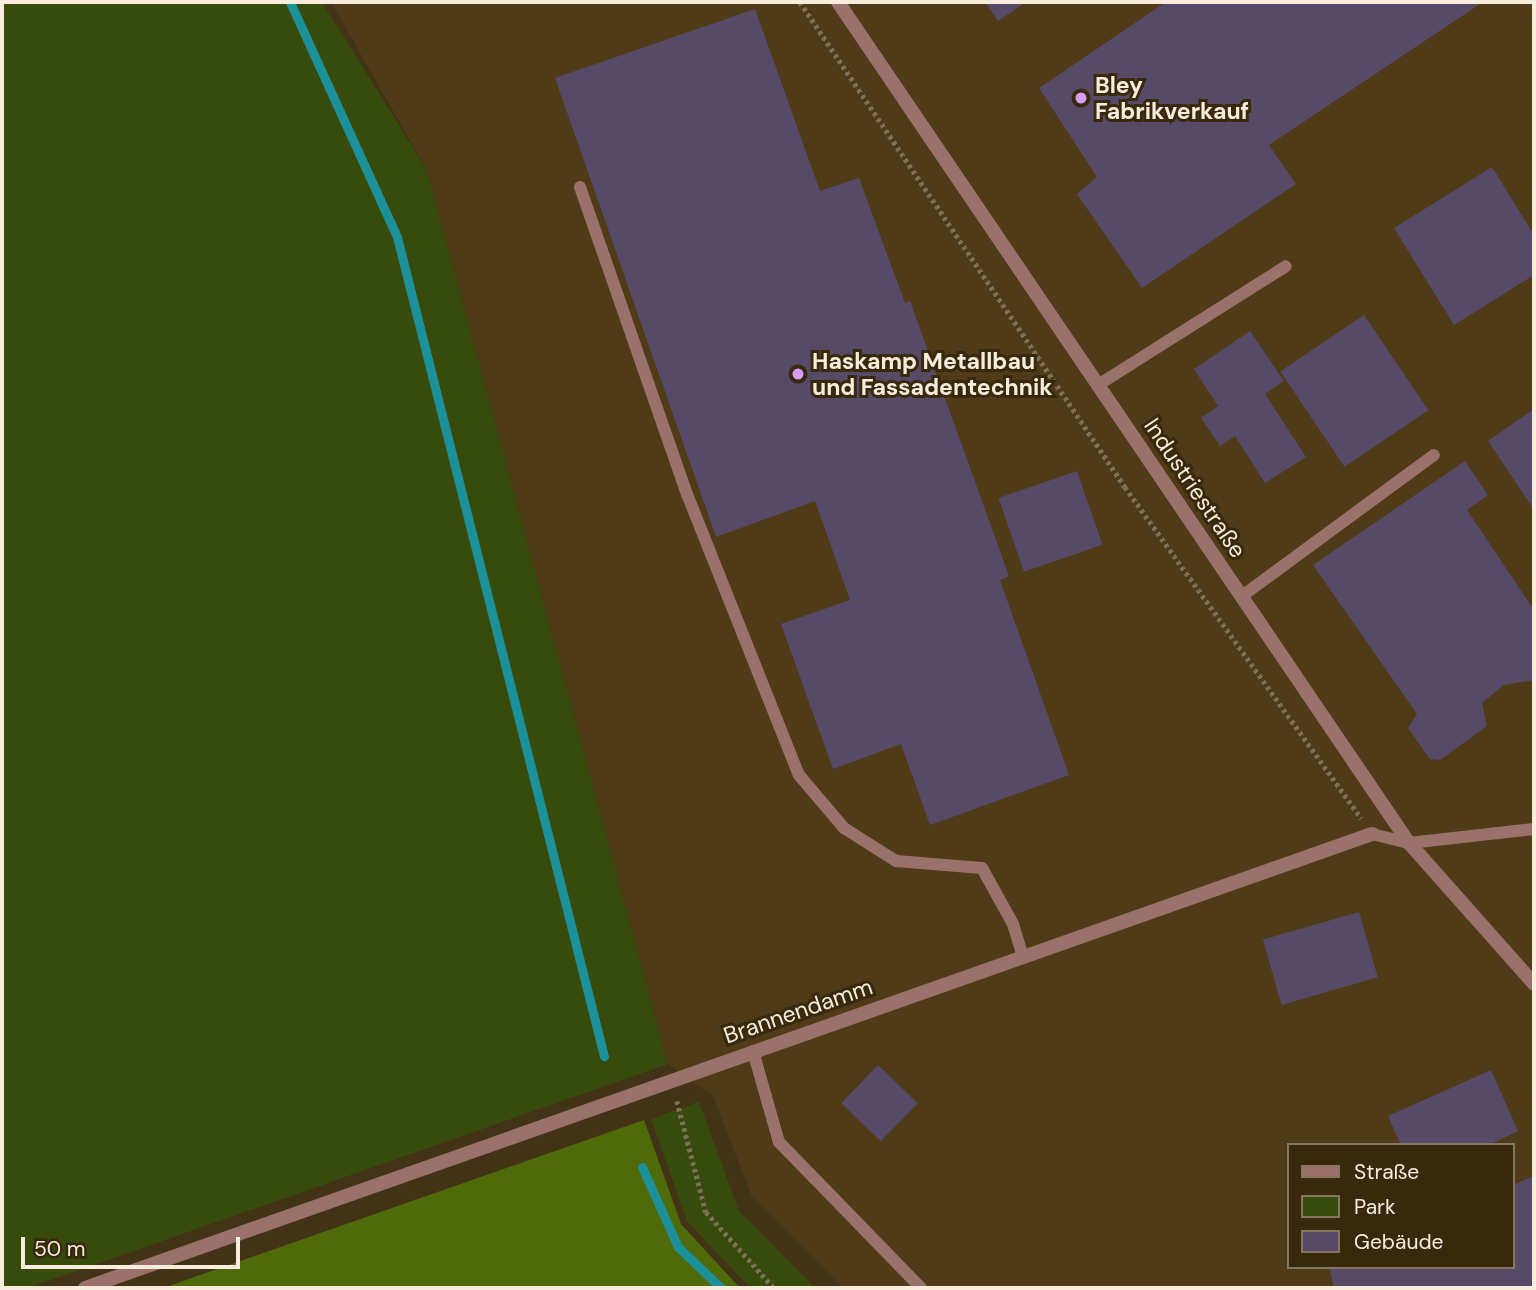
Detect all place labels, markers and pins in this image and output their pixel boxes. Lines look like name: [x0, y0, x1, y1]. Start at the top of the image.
place label: Bley Fabrikverkauf: [1095, 71, 1249, 125]
marker: Bley Fabrikverkauf: [1073, 90, 1089, 106]
place label: Haskamp Metallbau und Fassadentechnik: [812, 347, 1053, 401]
marker: Haskamp Metallbau und Fassadentechnik: [790, 366, 806, 382]

